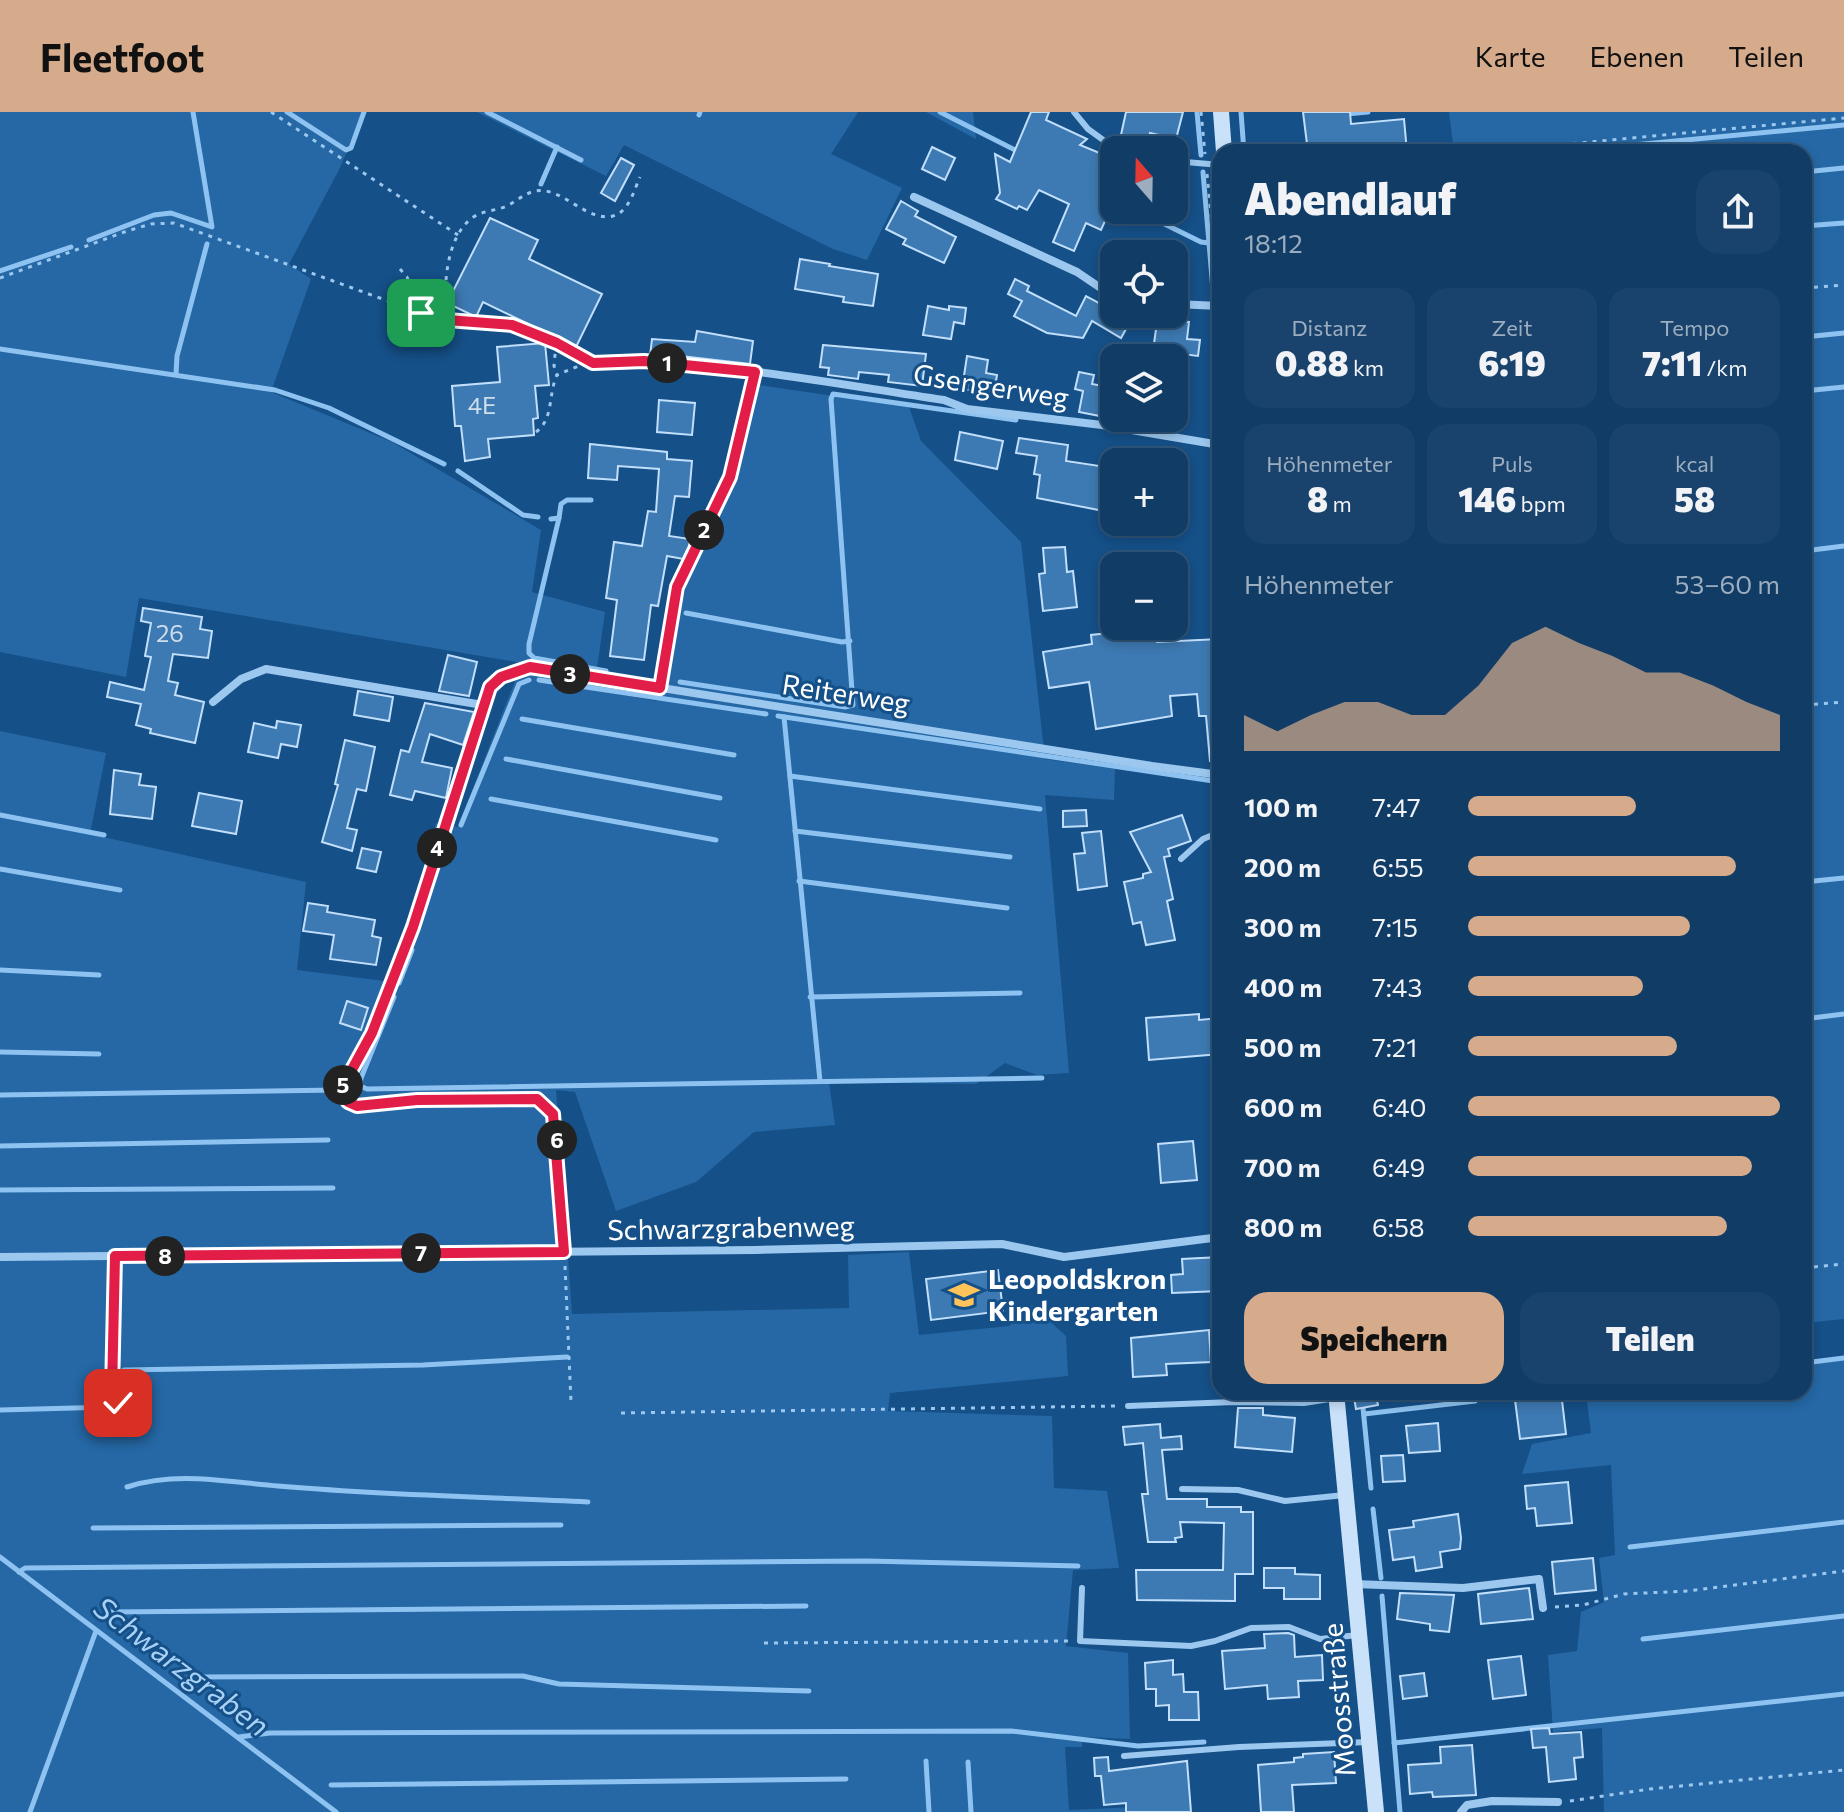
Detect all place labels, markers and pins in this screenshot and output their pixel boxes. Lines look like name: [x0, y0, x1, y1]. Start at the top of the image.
pin: [387, 279, 455, 347]
pin: 1: [647, 343, 687, 383]
pin: 2: [684, 510, 724, 550]
pin: 3: [550, 654, 590, 694]
pin: 4: [417, 828, 457, 868]
pin: 5: [323, 1065, 363, 1105]
pin: 6: [537, 1120, 577, 1160]
pin: 7: [401, 1233, 441, 1273]
pin: 8: [145, 1236, 185, 1276]
place label: Leopoldskron Kindergarten: [988, 1261, 1166, 1327]
school or university icon: Leopoldskron Kindergarten: [947, 1278, 981, 1312]
pin: [84, 1369, 152, 1437]

